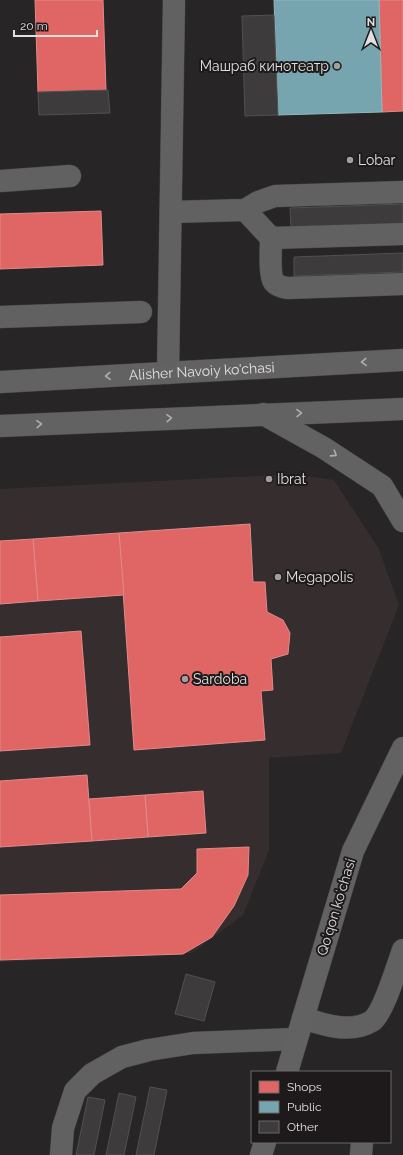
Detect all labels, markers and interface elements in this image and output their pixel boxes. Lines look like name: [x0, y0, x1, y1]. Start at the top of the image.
scale bar: [14, 12, 97, 38]
north arrow: [351, 12, 391, 52]
text: N: [367, 16, 375, 29]
text: 20 m: [20, 19, 48, 33]
place label: Машраб кинотеатр: [200, 58, 329, 74]
marker: Машраб кинотеатр: [332, 61, 342, 71]
place label: Lobar: [358, 152, 396, 168]
marker: Lobar: [345, 155, 355, 165]
one-way arrow: [361, 358, 367, 367]
street label: Alisher Navoiy ko'chasi: [128, 359, 275, 383]
one-way arrow: [105, 372, 111, 381]
one-way arrow: [296, 409, 302, 417]
one-way arrow: [166, 414, 172, 423]
one-way arrow: [36, 420, 42, 428]
one-way arrow: [329, 450, 336, 457]
place label: Ibrat: [277, 471, 307, 487]
marker: Ibrat: [264, 474, 274, 484]
place label: Megapolis: [286, 569, 353, 585]
marker: Megapolis: [273, 572, 283, 582]
place label: Sardoba: [193, 671, 247, 687]
marker: Sardoba: [180, 674, 190, 684]
street label: Qoʻqon koʻchasi: [314, 857, 358, 957]
legend: [251, 1071, 391, 1143]
text: Shops: [287, 1080, 322, 1094]
text: Public: [287, 1100, 322, 1114]
text: Other: [287, 1120, 319, 1134]

